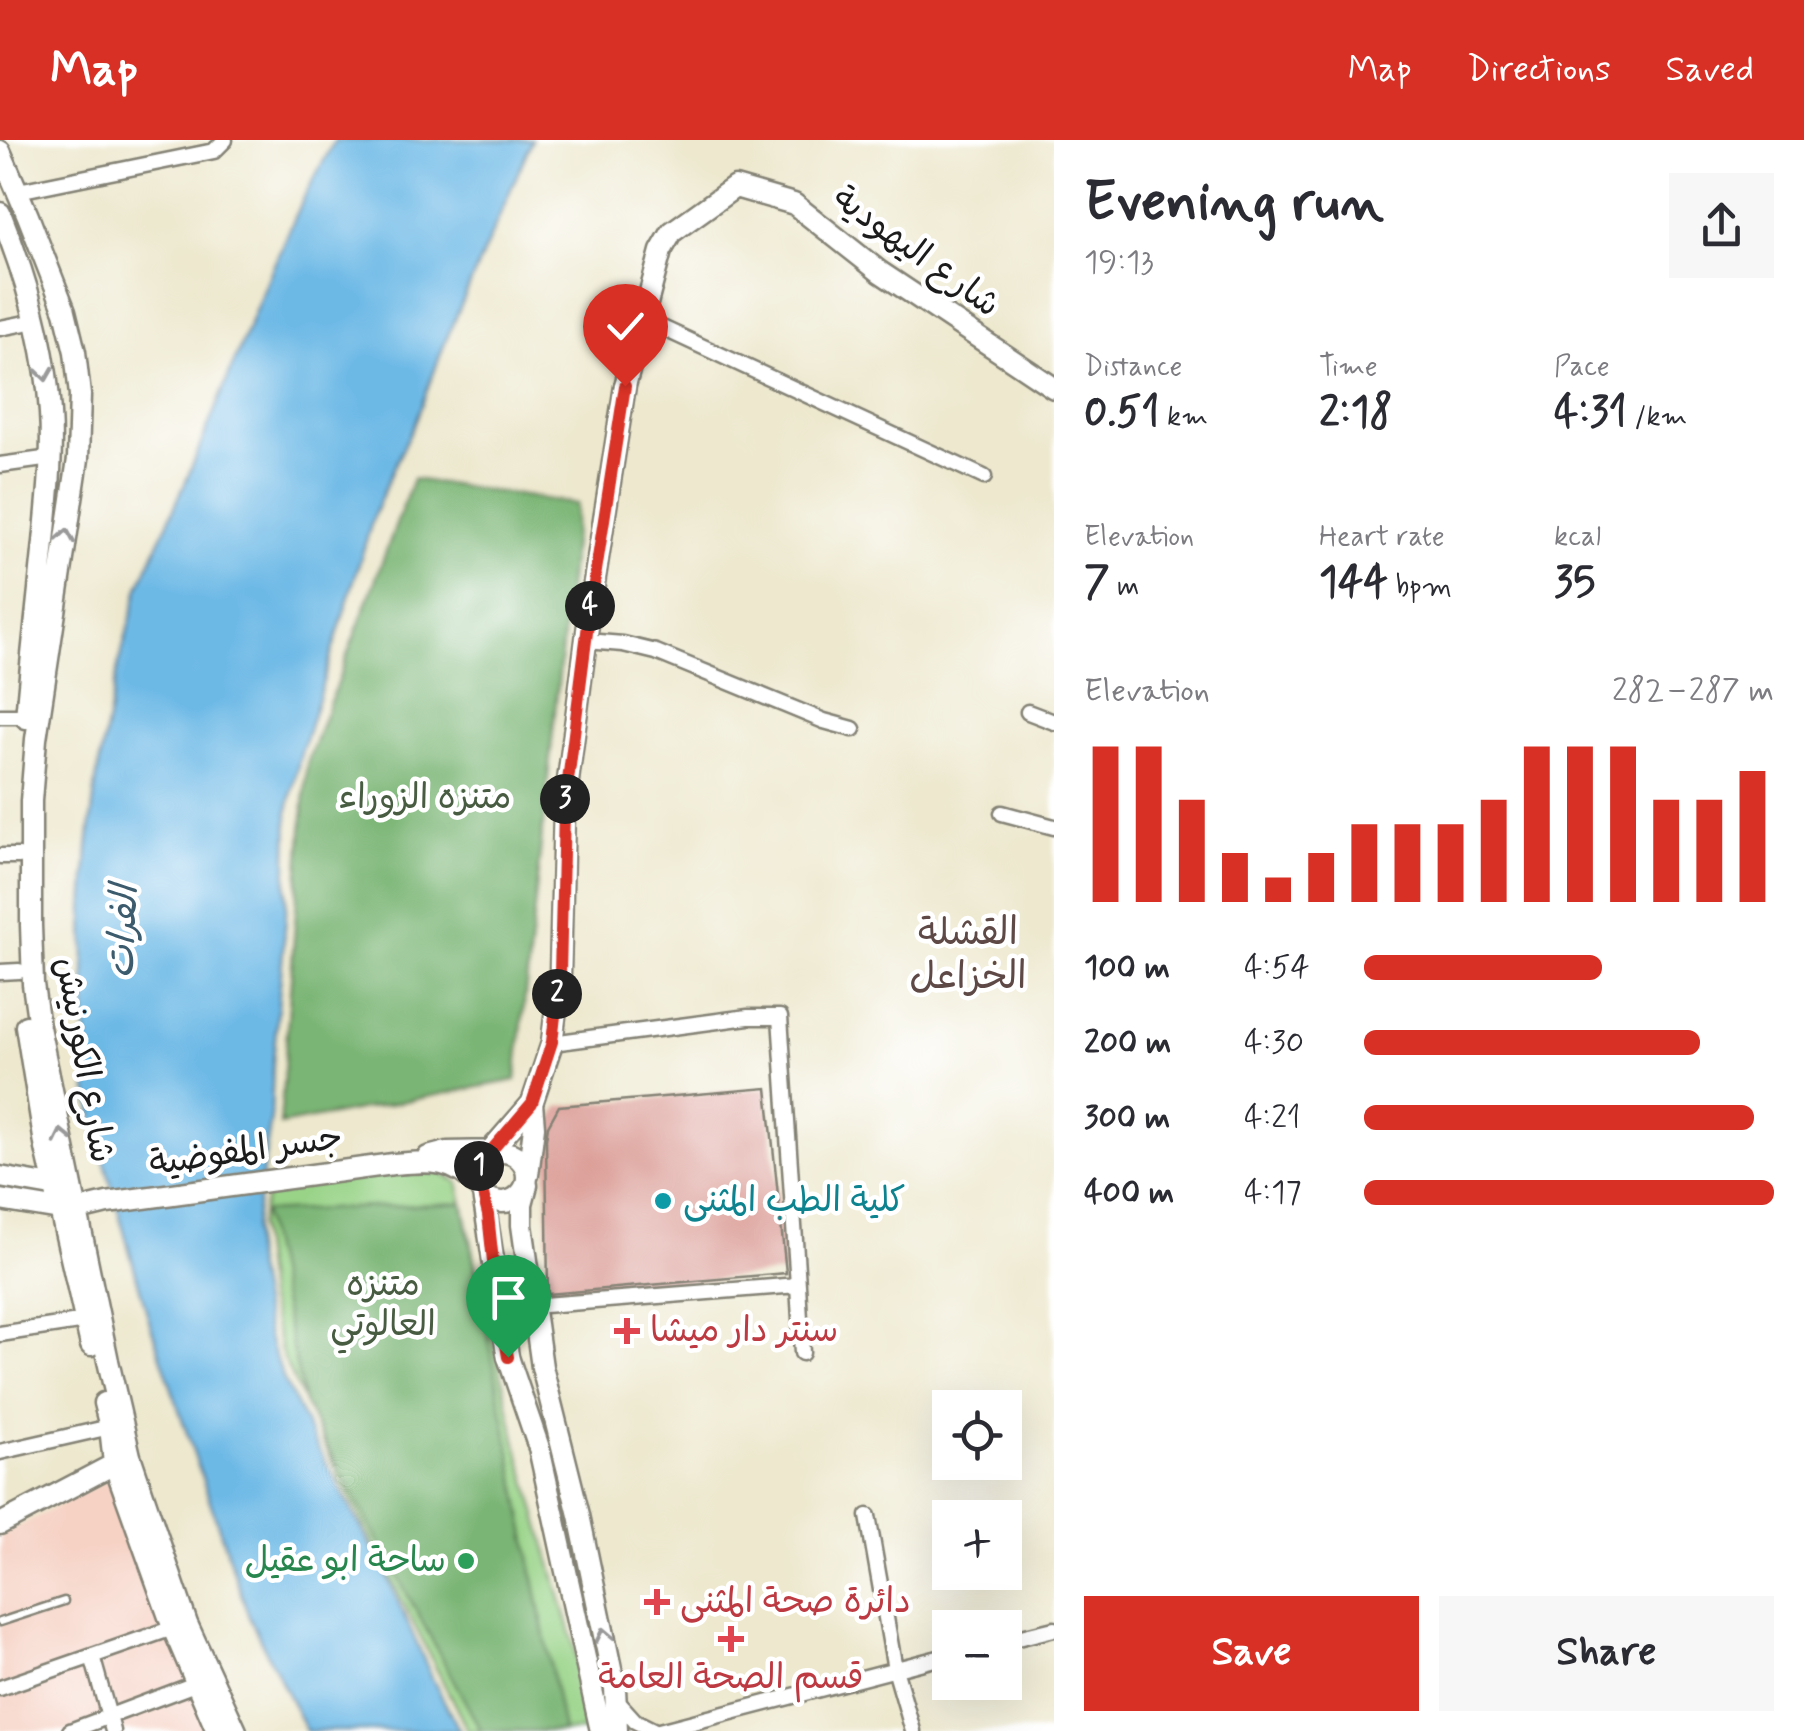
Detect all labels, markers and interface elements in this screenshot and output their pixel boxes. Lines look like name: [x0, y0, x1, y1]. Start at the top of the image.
text: Map: [50, 39, 138, 102]
text: Map: [1348, 47, 1412, 93]
text: Directions: [1467, 47, 1611, 93]
text: Saved: [1666, 47, 1754, 93]
text: Evening run: [1084, 168, 1384, 240]
button: share: [1669, 173, 1774, 278]
street label: شارع اليهودية: [823, 176, 1009, 328]
text: 19:13: [1084, 242, 1154, 284]
pin: [583, 284, 668, 387]
icon: check: [598, 299, 653, 354]
text: Distance: [1084, 349, 1182, 386]
text: Time: [1319, 349, 1378, 386]
text: Pace: [1554, 349, 1610, 386]
one-way arrow: [34, 365, 55, 382]
text: 0.51: [1084, 386, 1159, 441]
text: 2:18: [1319, 386, 1393, 441]
text: 4:31: [1554, 386, 1627, 441]
text: km: [1159, 399, 1208, 436]
text: /km: [1627, 399, 1687, 436]
text: Elevation: [1084, 519, 1194, 556]
text: Heart rate: [1319, 519, 1445, 556]
text: kcal: [1554, 519, 1601, 556]
one-way arrow: [55, 528, 76, 544]
text: 7: [1084, 556, 1110, 611]
text: 144: [1319, 556, 1388, 611]
text: 35: [1554, 556, 1595, 611]
text: m: [1110, 569, 1139, 606]
text: bpm: [1388, 569, 1452, 606]
pin: 4: [565, 581, 615, 631]
text: 4: [582, 587, 598, 624]
text: Elevation: [1084, 670, 1210, 712]
text: 282–287 m: [1612, 670, 1774, 712]
pin: 3: [540, 774, 590, 824]
park label: متنزه الزوراء: [339, 775, 511, 821]
text: 3: [559, 780, 571, 817]
water label: الفرات: [97, 880, 151, 980]
district label: القشلة الخزاعل: [909, 909, 1027, 1002]
text: 100 m: [1084, 947, 1170, 989]
text: 4:54: [1244, 947, 1310, 989]
street label: شارع الكورنيش: [43, 953, 125, 1167]
pin: 2: [532, 969, 582, 1019]
text: 2: [550, 975, 564, 1012]
text: 200 m: [1084, 1022, 1171, 1064]
text: 4:30: [1244, 1022, 1304, 1064]
text: 300 m: [1084, 1097, 1170, 1139]
text: 4:21: [1244, 1097, 1301, 1139]
street label: جسر المفوضية: [146, 1115, 346, 1187]
one-way arrow: [53, 1128, 74, 1145]
pin: 1: [454, 1141, 504, 1191]
text: 1: [473, 1147, 485, 1184]
text: 400 m: [1084, 1172, 1174, 1214]
text: 4:17: [1244, 1172, 1302, 1214]
place label: كلية الطب المثنى: [683, 1178, 906, 1224]
marker: كلية الطب المثنى: [652, 1190, 674, 1212]
pin: [466, 1255, 551, 1358]
park label: متنزه العالوتي: [330, 1262, 436, 1354]
icon: arrive: [481, 1270, 536, 1325]
place label: سنتر دار ميشا: [650, 1308, 838, 1354]
marker: سنتر دار ميشا: [614, 1318, 640, 1344]
map controls: [932, 1390, 1022, 1700]
button: locate: [932, 1390, 1022, 1480]
button: +: [932, 1500, 1022, 1590]
place label: ساحة ابو عقيل: [245, 1538, 446, 1584]
marker: ساحة ابو عقيل: [455, 1550, 477, 1572]
place label: دائرة صحة المثنى: [680, 1579, 911, 1625]
marker: دائرة صحة المثنى: [644, 1589, 670, 1615]
button: Save: [1084, 1596, 1419, 1711]
button: Share: [1439, 1596, 1774, 1711]
button: −: [932, 1610, 1022, 1700]
marker: قسم الصحة العامة: [718, 1626, 744, 1652]
one-way arrow: [595, 1627, 616, 1644]
place label: قسم الصحة العامة: [598, 1655, 864, 1703]

